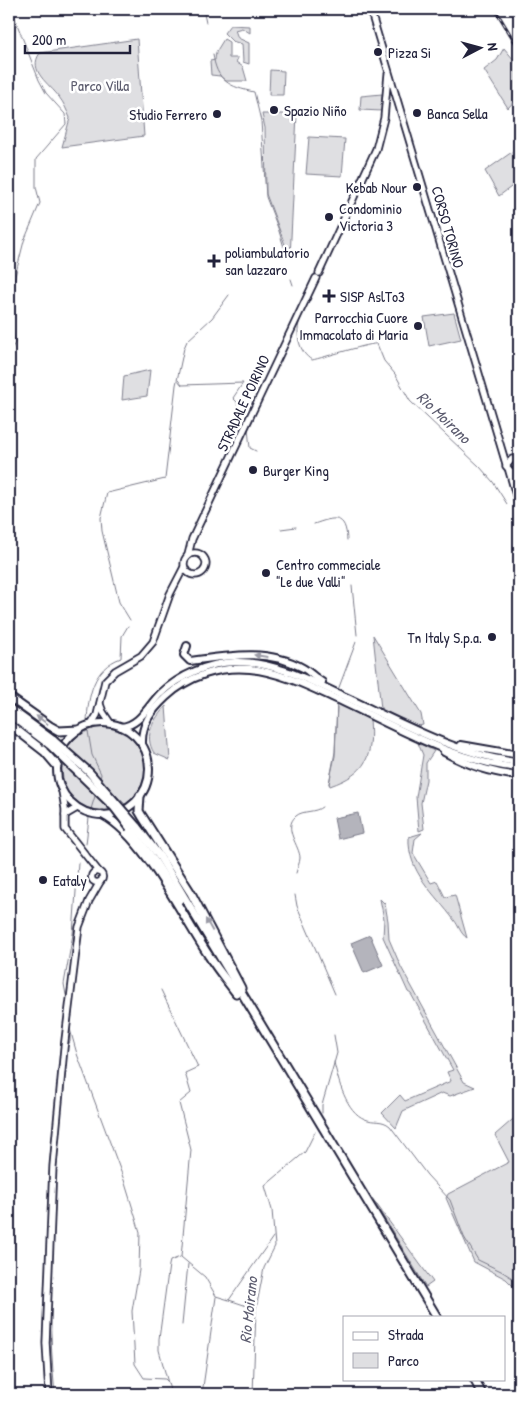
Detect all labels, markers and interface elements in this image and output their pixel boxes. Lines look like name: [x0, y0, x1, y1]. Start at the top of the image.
scale bar: [25, 22, 130, 54]
north arrow: [456, 22, 506, 72]
text: 200 m: [32, 29, 66, 50]
place label: Pizza Si: [388, 42, 431, 63]
text: N: [484, 42, 503, 52]
marker: Pizza Si: [372, 46, 384, 58]
park label: Parco Villa: [71, 75, 129, 96]
place label: Spazio Niño: [284, 100, 347, 121]
place label: Banca Sella: [427, 103, 488, 124]
place label: Studio Ferrero: [129, 104, 207, 125]
marker: Spazio Niño: [268, 104, 280, 116]
marker: Banca Sella: [411, 107, 423, 119]
marker: Studio Ferrero: [211, 108, 223, 120]
place label: Kebab Nour: [346, 177, 407, 198]
marker: Kebab Nour: [411, 181, 423, 193]
street label: CORSO TORINO: [426, 184, 470, 270]
place label: Condominio Victoria 3: [339, 198, 402, 236]
marker: Condominio Victoria 3: [323, 211, 335, 223]
place label: poliambulatorio san lazzaro: [225, 242, 309, 280]
marker: poliambulatorio san lazzaro: [207, 254, 221, 268]
place label: SISP AslTo3: [340, 286, 405, 307]
marker: SISP AslTo3: [322, 289, 336, 303]
place label: Parrocchia Cuore Immacolato di Maria: [299, 307, 408, 345]
marker: Parrocchia Cuore Immacolato di Maria: [412, 320, 424, 332]
street label: STRADALE POIRINO: [212, 351, 274, 455]
water label: Rio Moirano: [412, 386, 477, 449]
place label: Burger King: [263, 460, 329, 481]
marker: Burger King: [247, 464, 259, 476]
place label: Centro commeciale "Le due Valli": [276, 554, 381, 592]
marker: Centro commeciale "Le due Valli": [260, 567, 272, 579]
place label: Tn Italy S.p.a.: [408, 627, 482, 648]
marker: Tn Italy S.p.a.: [486, 631, 498, 643]
one-way arrow: [253, 652, 269, 660]
one-way arrow: [35, 715, 49, 725]
place label: Eataly: [53, 870, 87, 891]
marker: Eataly: [37, 874, 49, 886]
one-way arrow: [205, 917, 213, 932]
water label: Rio Moirano: [234, 1274, 263, 1344]
legend: [343, 1316, 506, 1380]
text: Strada: [388, 1324, 424, 1345]
text: Parco: [388, 1350, 419, 1371]

